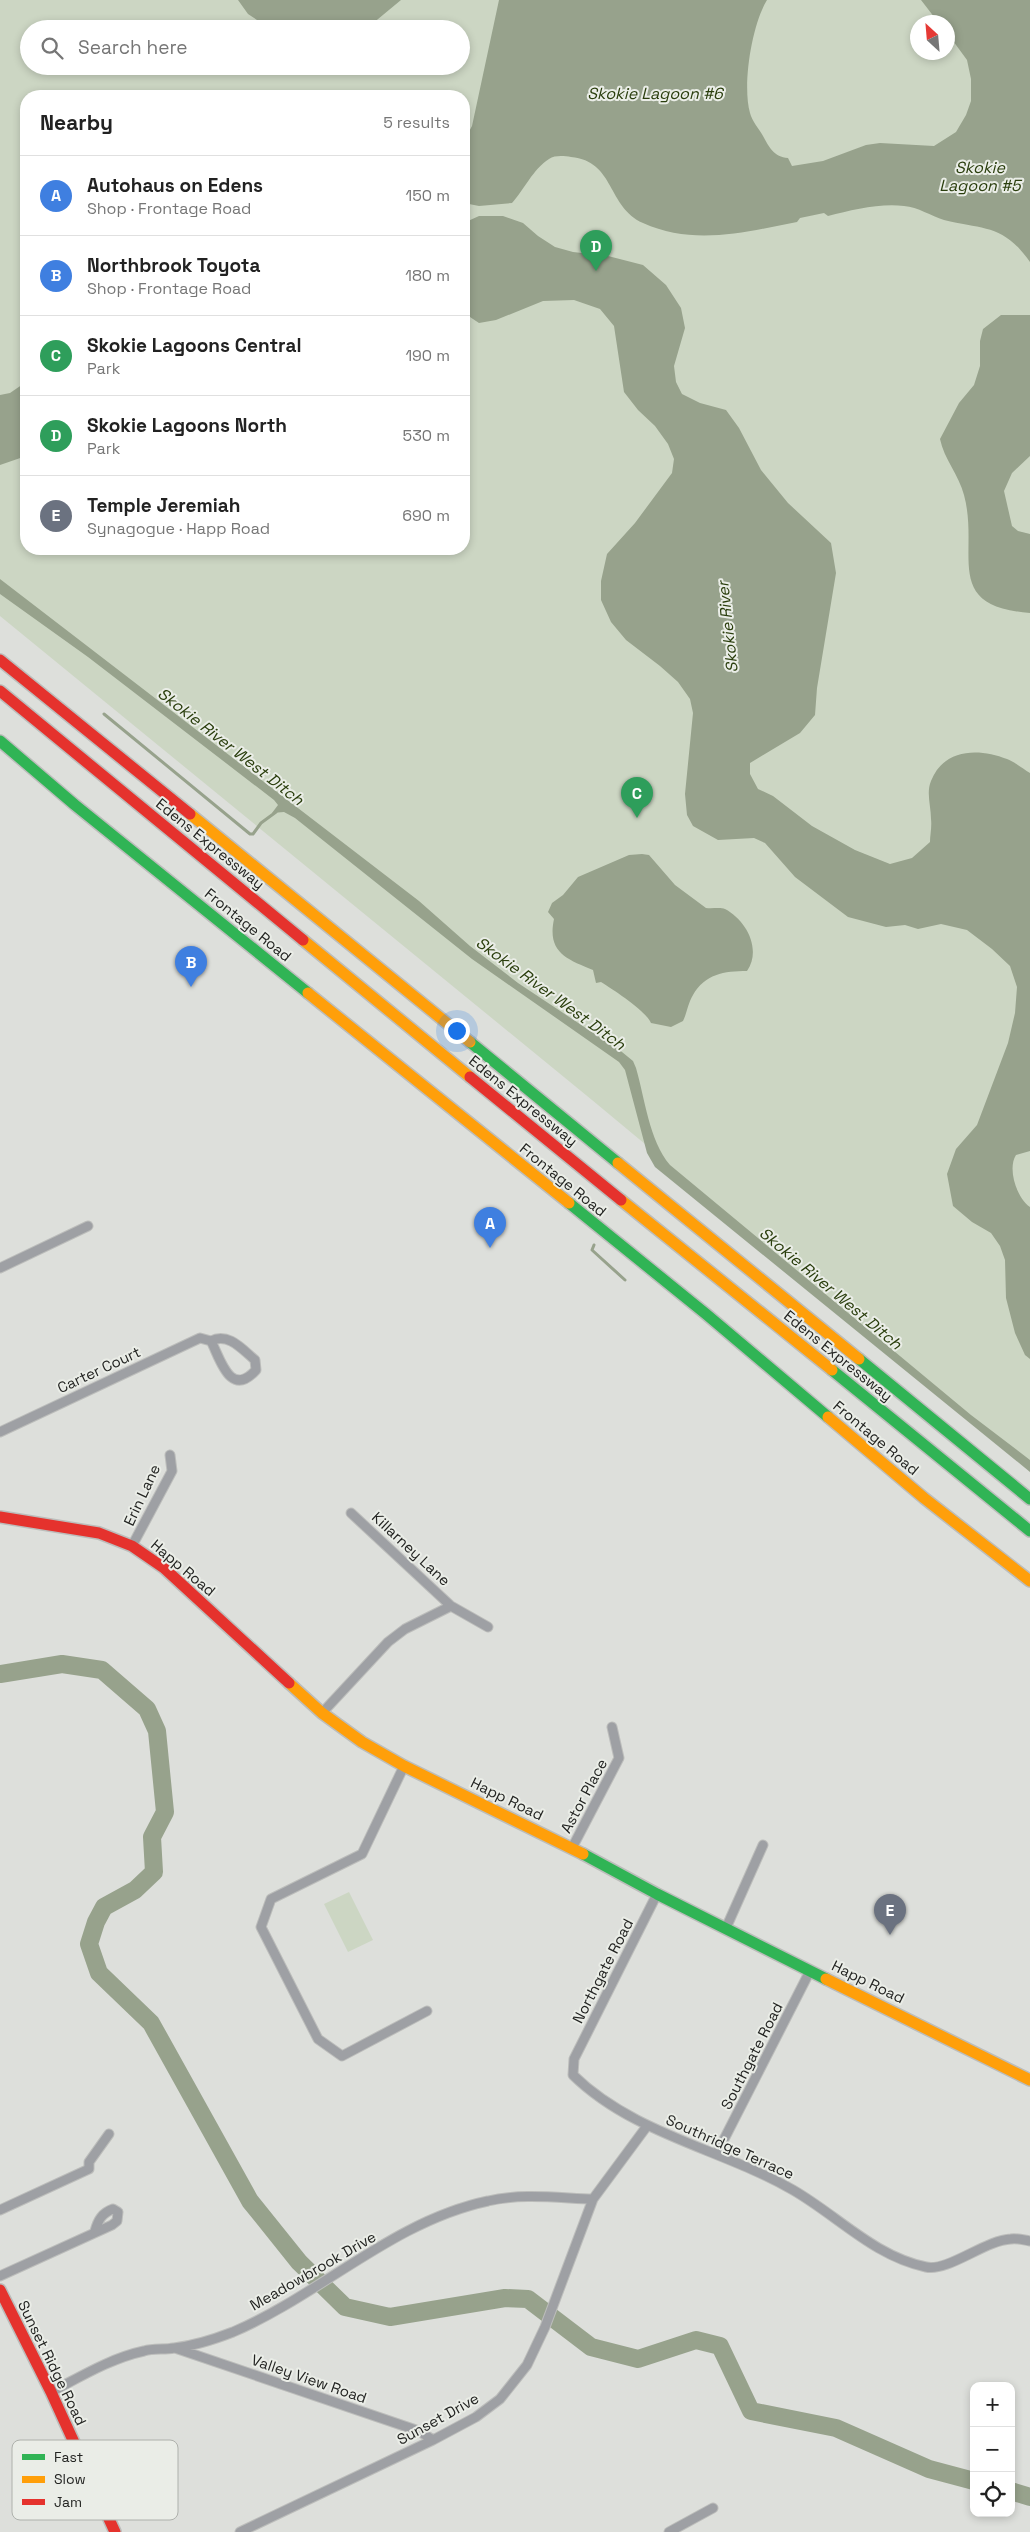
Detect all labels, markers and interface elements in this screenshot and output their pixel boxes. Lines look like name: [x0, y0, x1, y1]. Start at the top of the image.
north arrow: [910, 15, 955, 60]
search box: [20, 20, 470, 75]
icon: search: [38, 34, 66, 62]
text: Search here: [78, 35, 188, 60]
water label: Skokie Lagoon #6: [587, 83, 725, 104]
text: Nearby: [40, 109, 113, 136]
text: 5 results: [383, 112, 450, 133]
water label: Skokie Lagoon #5: [939, 157, 1023, 196]
text: Autohaus on Edens: [87, 173, 263, 198]
text: A: [51, 185, 61, 206]
text: 150 m: [406, 185, 450, 206]
text: Shop · Frontage Road: [87, 198, 251, 219]
pin: D: [580, 230, 612, 271]
text: Northbrook Toyota: [87, 253, 260, 278]
text: B: [51, 265, 61, 286]
text: 180 m: [405, 265, 450, 286]
text: Shop · Frontage Road: [87, 278, 251, 299]
text: Skokie Lagoons Central: [87, 333, 301, 358]
text: C: [51, 345, 61, 366]
text: 190 m: [405, 345, 450, 366]
text: Park: [87, 358, 120, 379]
text: Skokie Lagoons North: [87, 413, 287, 438]
text: D: [51, 425, 61, 446]
text: 530 m: [403, 425, 450, 446]
text: Park: [87, 438, 120, 459]
text: Temple Jeremiah: [87, 493, 240, 518]
text: E: [52, 505, 60, 526]
text: 690 m: [402, 505, 450, 526]
text: Synagogue · Happ Road: [87, 518, 270, 539]
water label: Skokie River: [712, 578, 743, 674]
water label: Skokie River West Ditch: [153, 683, 309, 811]
pin: C: [621, 777, 653, 818]
street label: Edens Expressway: [152, 794, 269, 893]
street label: Frontage Road: [201, 884, 296, 965]
water label: Skokie River West Ditch: [472, 932, 631, 1055]
pin: B: [175, 946, 207, 987]
your location: [444, 1018, 470, 1044]
street label: Edens Expressway: [465, 1051, 582, 1150]
street label: Frontage Road: [516, 1139, 611, 1220]
pin: A: [474, 1207, 506, 1248]
water label: Skokie River West Ditch: [755, 1223, 907, 1355]
street label: Edens Expressway: [780, 1306, 897, 1405]
street label: Carter Court: [54, 1342, 143, 1397]
street label: Frontage Road: [830, 1396, 923, 1479]
street label: Erin Lane: [119, 1461, 164, 1529]
street label: Killarney Lane: [368, 1507, 455, 1590]
street label: Happ Road: [147, 1535, 219, 1600]
street label: Astor Place: [556, 1755, 611, 1836]
street label: Happ Road: [468, 1773, 547, 1824]
pin: E: [874, 1894, 906, 1935]
street label: Northgate Road: [568, 1915, 637, 2026]
street label: Happ Road: [829, 1956, 908, 2007]
street label: Southgate Road: [716, 1999, 787, 2113]
street label: Southridge Terrace: [663, 2110, 797, 2183]
street label: Meadowbrook Drive: [246, 2227, 379, 2314]
street label: Sunset Ridge Road: [14, 2297, 91, 2428]
street label: Valley View Road: [249, 2350, 369, 2407]
map controls: [970, 2382, 1015, 2517]
button: +: [970, 2382, 1015, 2427]
street label: Sunset Drive: [393, 2388, 482, 2449]
button: −: [970, 2427, 1015, 2472]
legend: [12, 2440, 178, 2520]
text: Fast: [54, 2448, 83, 2466]
text: Slow: [54, 2470, 86, 2488]
button: locate: [970, 2472, 1015, 2517]
text: Jam: [54, 2493, 82, 2511]

